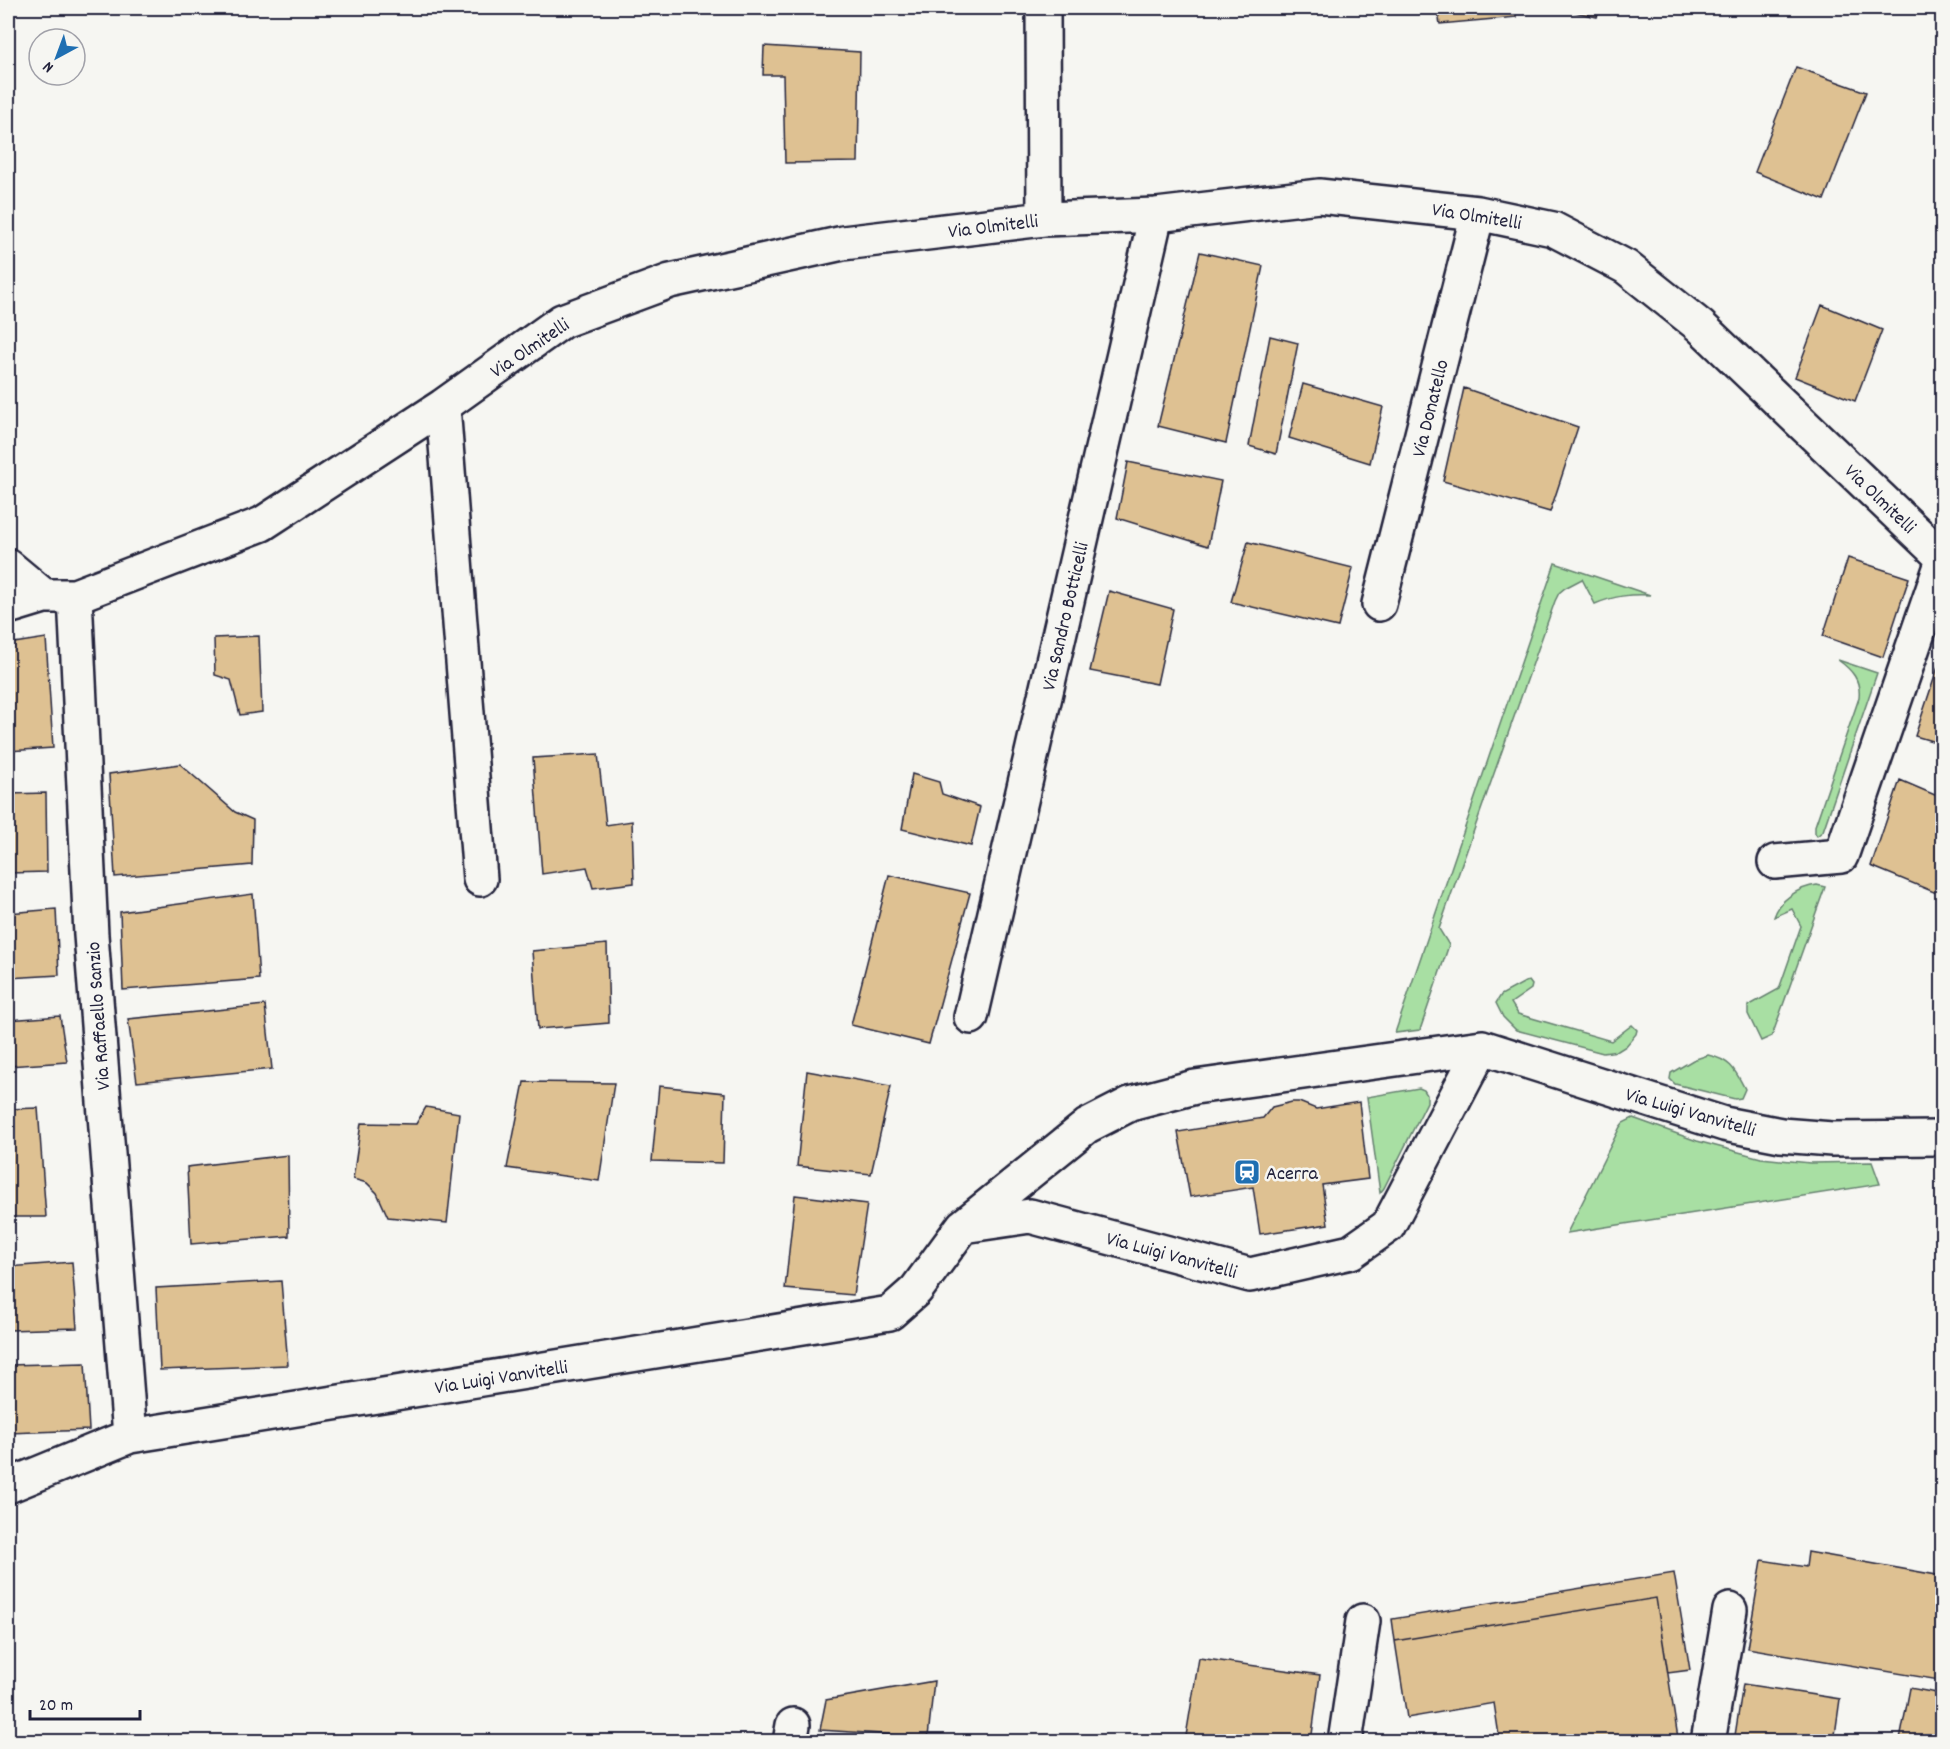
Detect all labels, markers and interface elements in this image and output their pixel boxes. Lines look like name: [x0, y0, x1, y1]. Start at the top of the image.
north arrow: [27, 27, 87, 87]
text: N: [38, 55, 59, 78]
street label: Via Olmitelli: [1430, 197, 1524, 239]
street label: Via Olmitelli: [947, 209, 1040, 247]
street label: Via Olmitelli: [485, 312, 576, 386]
street label: Via Donatello: [1406, 357, 1458, 460]
street label: Via Olmitelli: [1837, 459, 1921, 542]
street label: Via Sandro Botticelli: [1036, 539, 1098, 694]
street label: Via Raffaello Sanzio: [81, 941, 119, 1091]
street label: Via Luigi Vanvitelli: [1622, 1082, 1759, 1146]
station icon: Acerra: [1232, 1157, 1262, 1187]
place label: Acerra: [1266, 1161, 1319, 1189]
street label: Via Luigi Vanvitelli: [1103, 1226, 1240, 1288]
street label: Via Luigi Vanvitelli: [433, 1355, 570, 1403]
scale bar: [30, 1683, 140, 1721]
text: 20 m: [39, 1694, 73, 1719]

